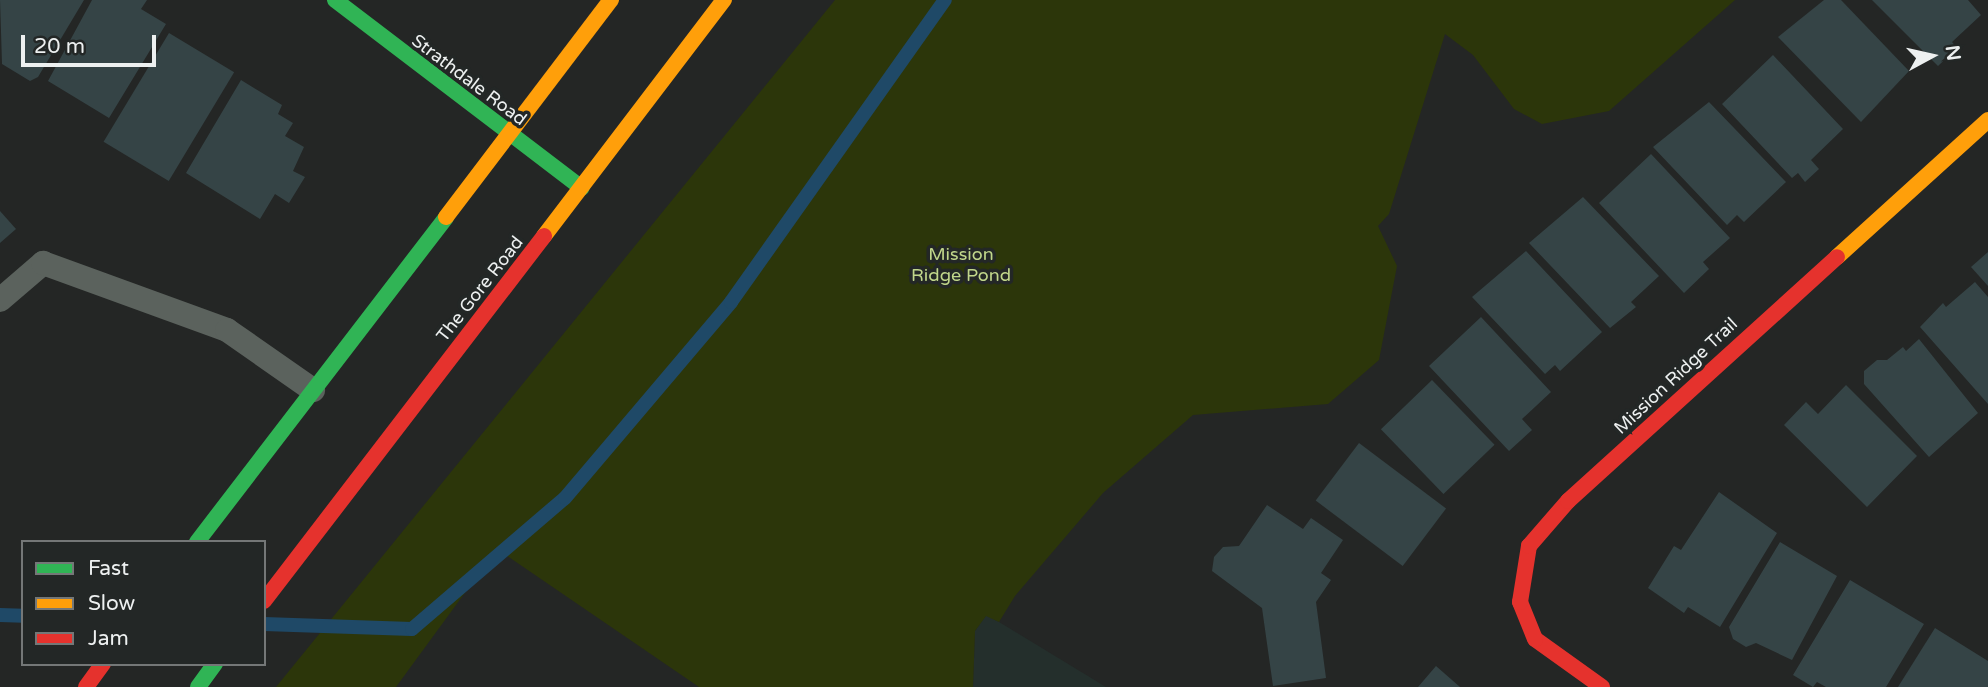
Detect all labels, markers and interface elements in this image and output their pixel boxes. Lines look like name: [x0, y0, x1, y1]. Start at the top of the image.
scale bar: [24, 21, 159, 65]
north arrow: [1897, 21, 1967, 91]
street label: Strathdale Road: [407, 30, 531, 130]
text: 20 m: [34, 34, 85, 59]
text: N: [1941, 44, 1965, 62]
street label: The Gore Road: [432, 232, 528, 346]
park label: Mission Ridge Pond: [911, 244, 1011, 286]
street label: Mission Ridge Trail: [1610, 313, 1742, 439]
legend: [21, 540, 266, 666]
text: Fast: [88, 556, 129, 581]
text: Slow: [88, 591, 135, 616]
text: Jam: [88, 626, 129, 651]

